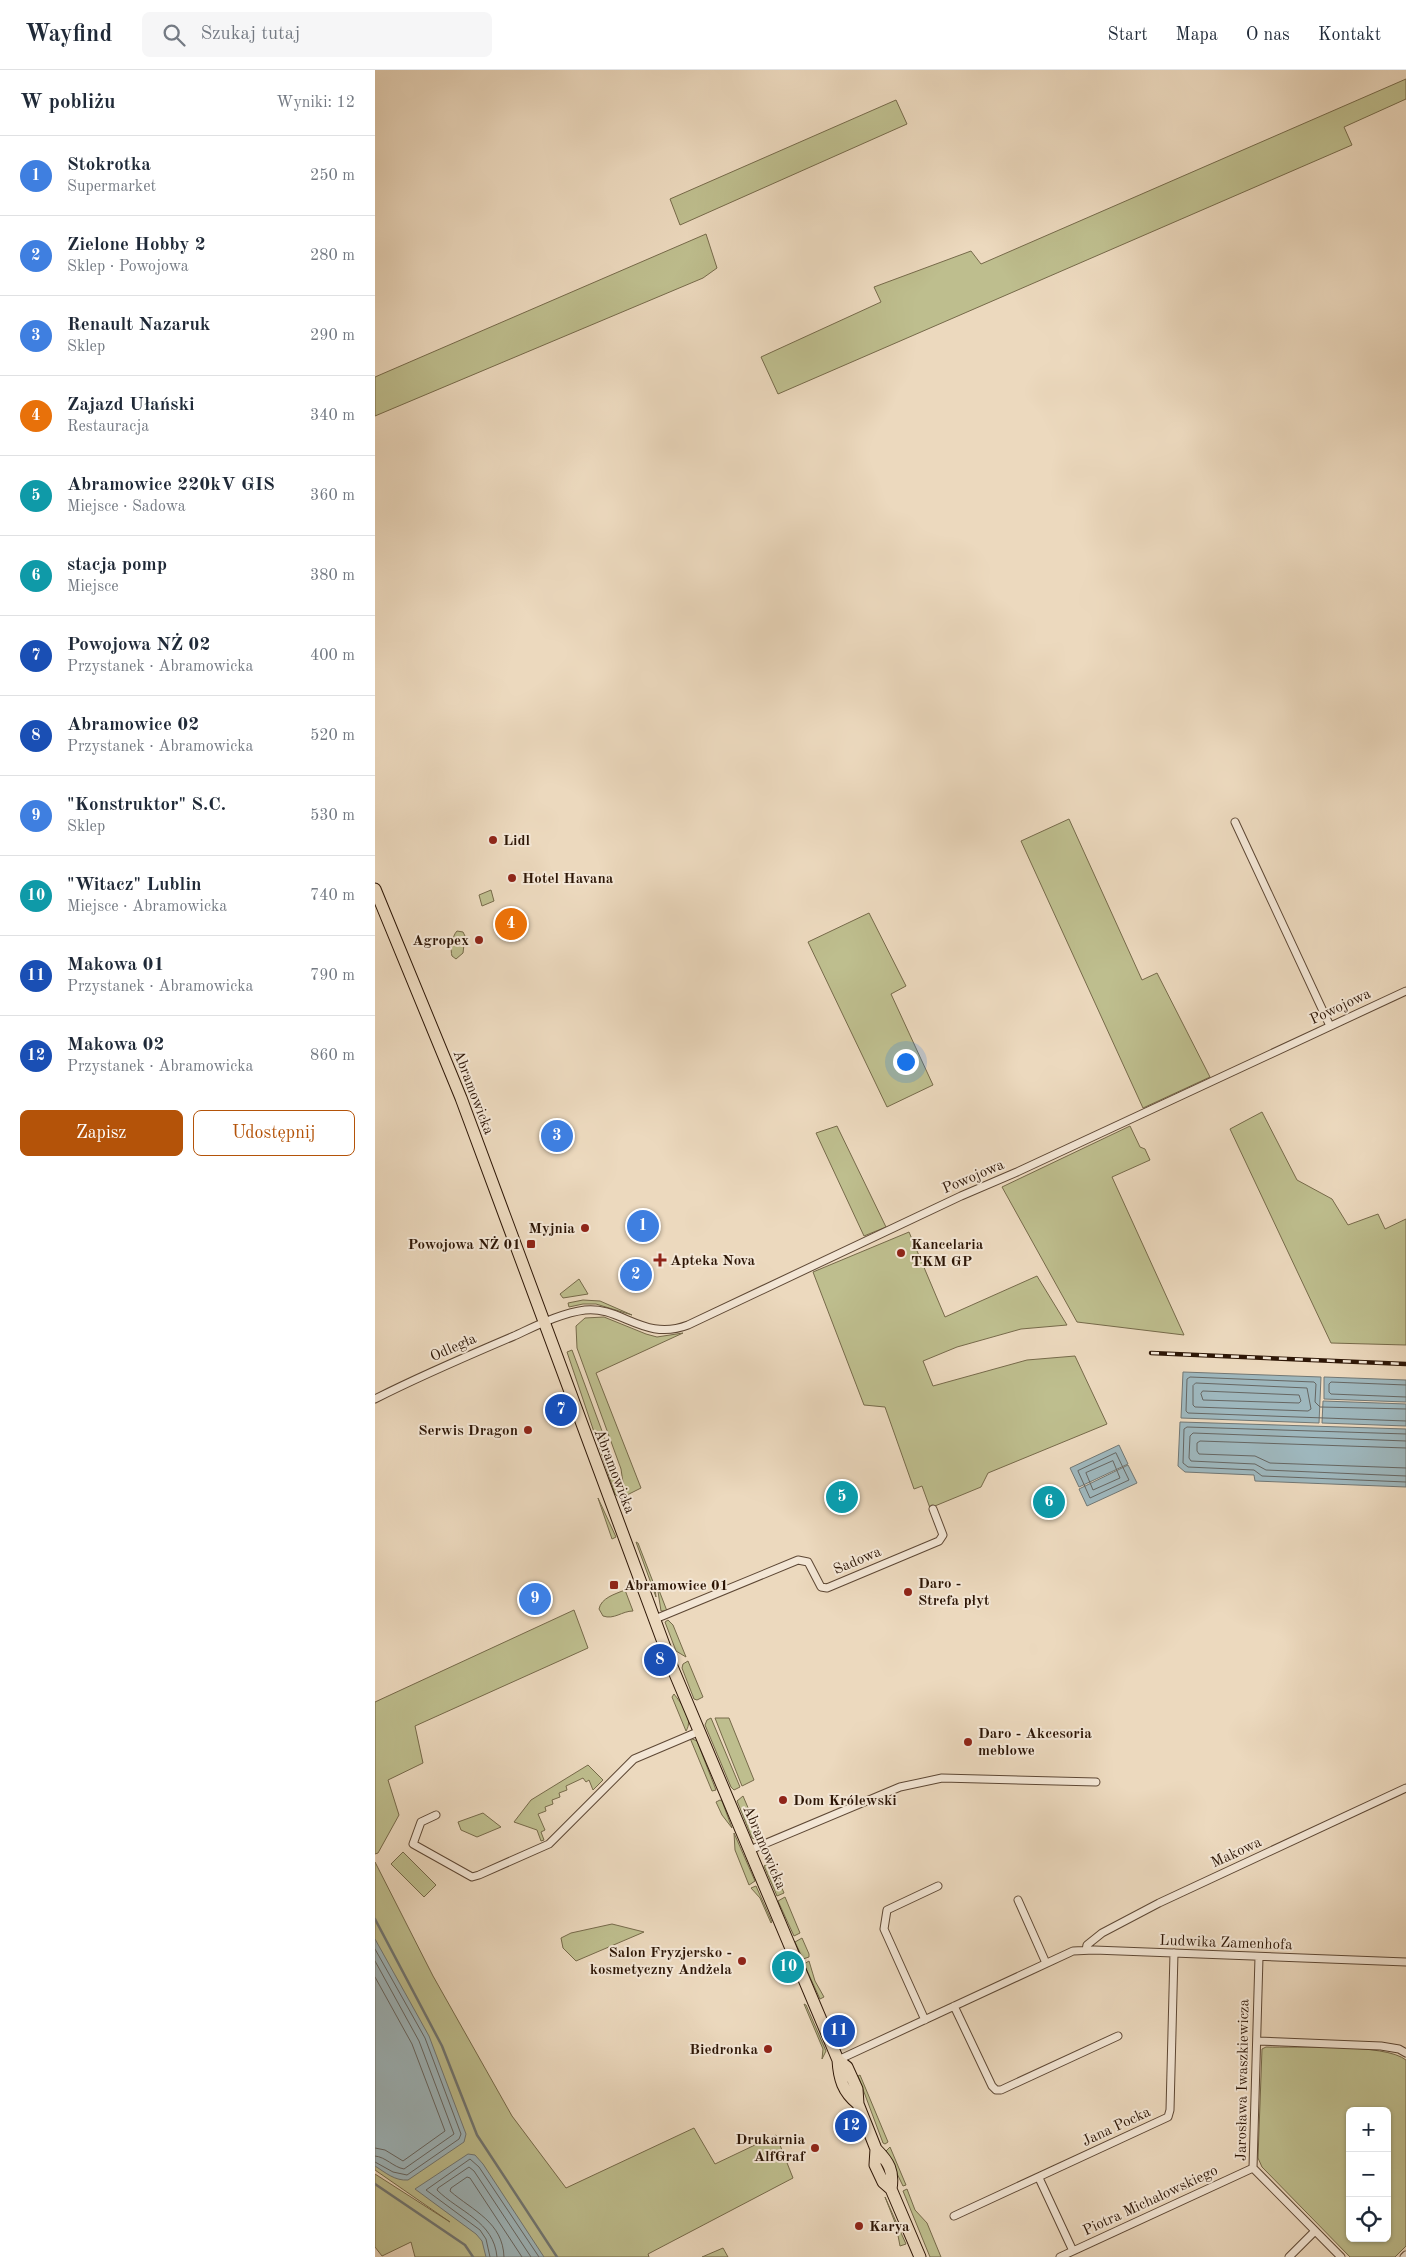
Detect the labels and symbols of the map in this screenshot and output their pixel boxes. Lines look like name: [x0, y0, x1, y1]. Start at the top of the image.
marker: Lidl: [487, 834, 499, 846]
place label: Lidl: [503, 834, 531, 849]
marker: Hotel Havana: [506, 872, 518, 884]
place label: Hotel Havana: [522, 872, 614, 887]
pin: 4: [495, 905, 527, 943]
place label: Agropex: [412, 934, 469, 949]
marker: Agropex: [473, 934, 485, 946]
street label: Powojowa: [1308, 986, 1374, 1028]
street label: Abramowicka: [450, 1048, 496, 1137]
your location: [893, 1049, 919, 1075]
pin: 3: [541, 1117, 573, 1155]
street label: Powojowa: [940, 1157, 1007, 1197]
pin: 1: [627, 1207, 659, 1245]
place label: Myjnia: [529, 1222, 575, 1237]
marker: Myjnia: [579, 1222, 591, 1234]
place label: Powojowa NŻ 01: [408, 1236, 521, 1253]
marker: Powojowa NŻ 01: [525, 1238, 537, 1250]
place label: Kancelaria TKM GP: [911, 1238, 984, 1270]
marker: Kancelaria TKM GP: [895, 1247, 907, 1259]
marker: Apteka Nova: [654, 1254, 666, 1266]
place label: Apteka Nova: [670, 1254, 756, 1269]
pin: 2: [620, 1256, 652, 1294]
street label: Odległa: [428, 1331, 480, 1365]
pin: 7: [545, 1391, 577, 1429]
place label: Serwis Dragon: [418, 1424, 518, 1439]
marker: Serwis Dragon: [522, 1424, 534, 1436]
street label: Abramowicka: [591, 1427, 637, 1516]
pin: 5: [826, 1478, 858, 1516]
pin: 6: [1033, 1483, 1065, 1521]
street label: Sadowa: [831, 1544, 884, 1578]
place label: Daro - Strefa płyt: [918, 1577, 990, 1609]
marker: Abramowice 01: [608, 1579, 620, 1591]
place label: Abramowice 01: [624, 1579, 728, 1594]
pin: 9: [519, 1580, 551, 1618]
marker: Daro - Strefa płyt: [902, 1586, 914, 1598]
pin: 8: [644, 1641, 676, 1679]
place label: Daro - Akcesoria meblowe: [978, 1727, 1092, 1759]
marker: Daro - Akcesoria meblowe: [962, 1736, 974, 1748]
marker: Dom Królewski: [777, 1794, 789, 1806]
place label: Dom Królewski: [793, 1794, 897, 1809]
street label: Abramowicka: [739, 1804, 788, 1892]
street label: Makowa: [1209, 1835, 1265, 1871]
street label: Ludwika Zamenhofa: [1159, 1934, 1293, 1953]
place label: Salon Fryzjersko - kosmetyczny Andżela: [590, 1946, 732, 1978]
pin: 10: [772, 1948, 804, 1986]
marker: Salon Fryzjersko - kosmetyczny Andżela: [736, 1955, 748, 1967]
street label: Jarosława Iwaszkiewicza: [1235, 1998, 1252, 2161]
pin: 11: [823, 2012, 855, 2050]
place label: Biedronka: [689, 2043, 758, 2058]
marker: Biedronka: [762, 2043, 774, 2055]
street label: Jana Pocka: [1080, 2105, 1154, 2150]
pin: 12: [835, 2107, 867, 2145]
place label: Drukarnia AlfGraf: [736, 2133, 807, 2165]
marker: Drukarnia AlfGraf: [809, 2142, 821, 2154]
street label: Piotra Michałowskiego: [1081, 2163, 1221, 2239]
marker: Karya: [853, 2220, 865, 2232]
place label: Karya: [869, 2220, 910, 2235]

